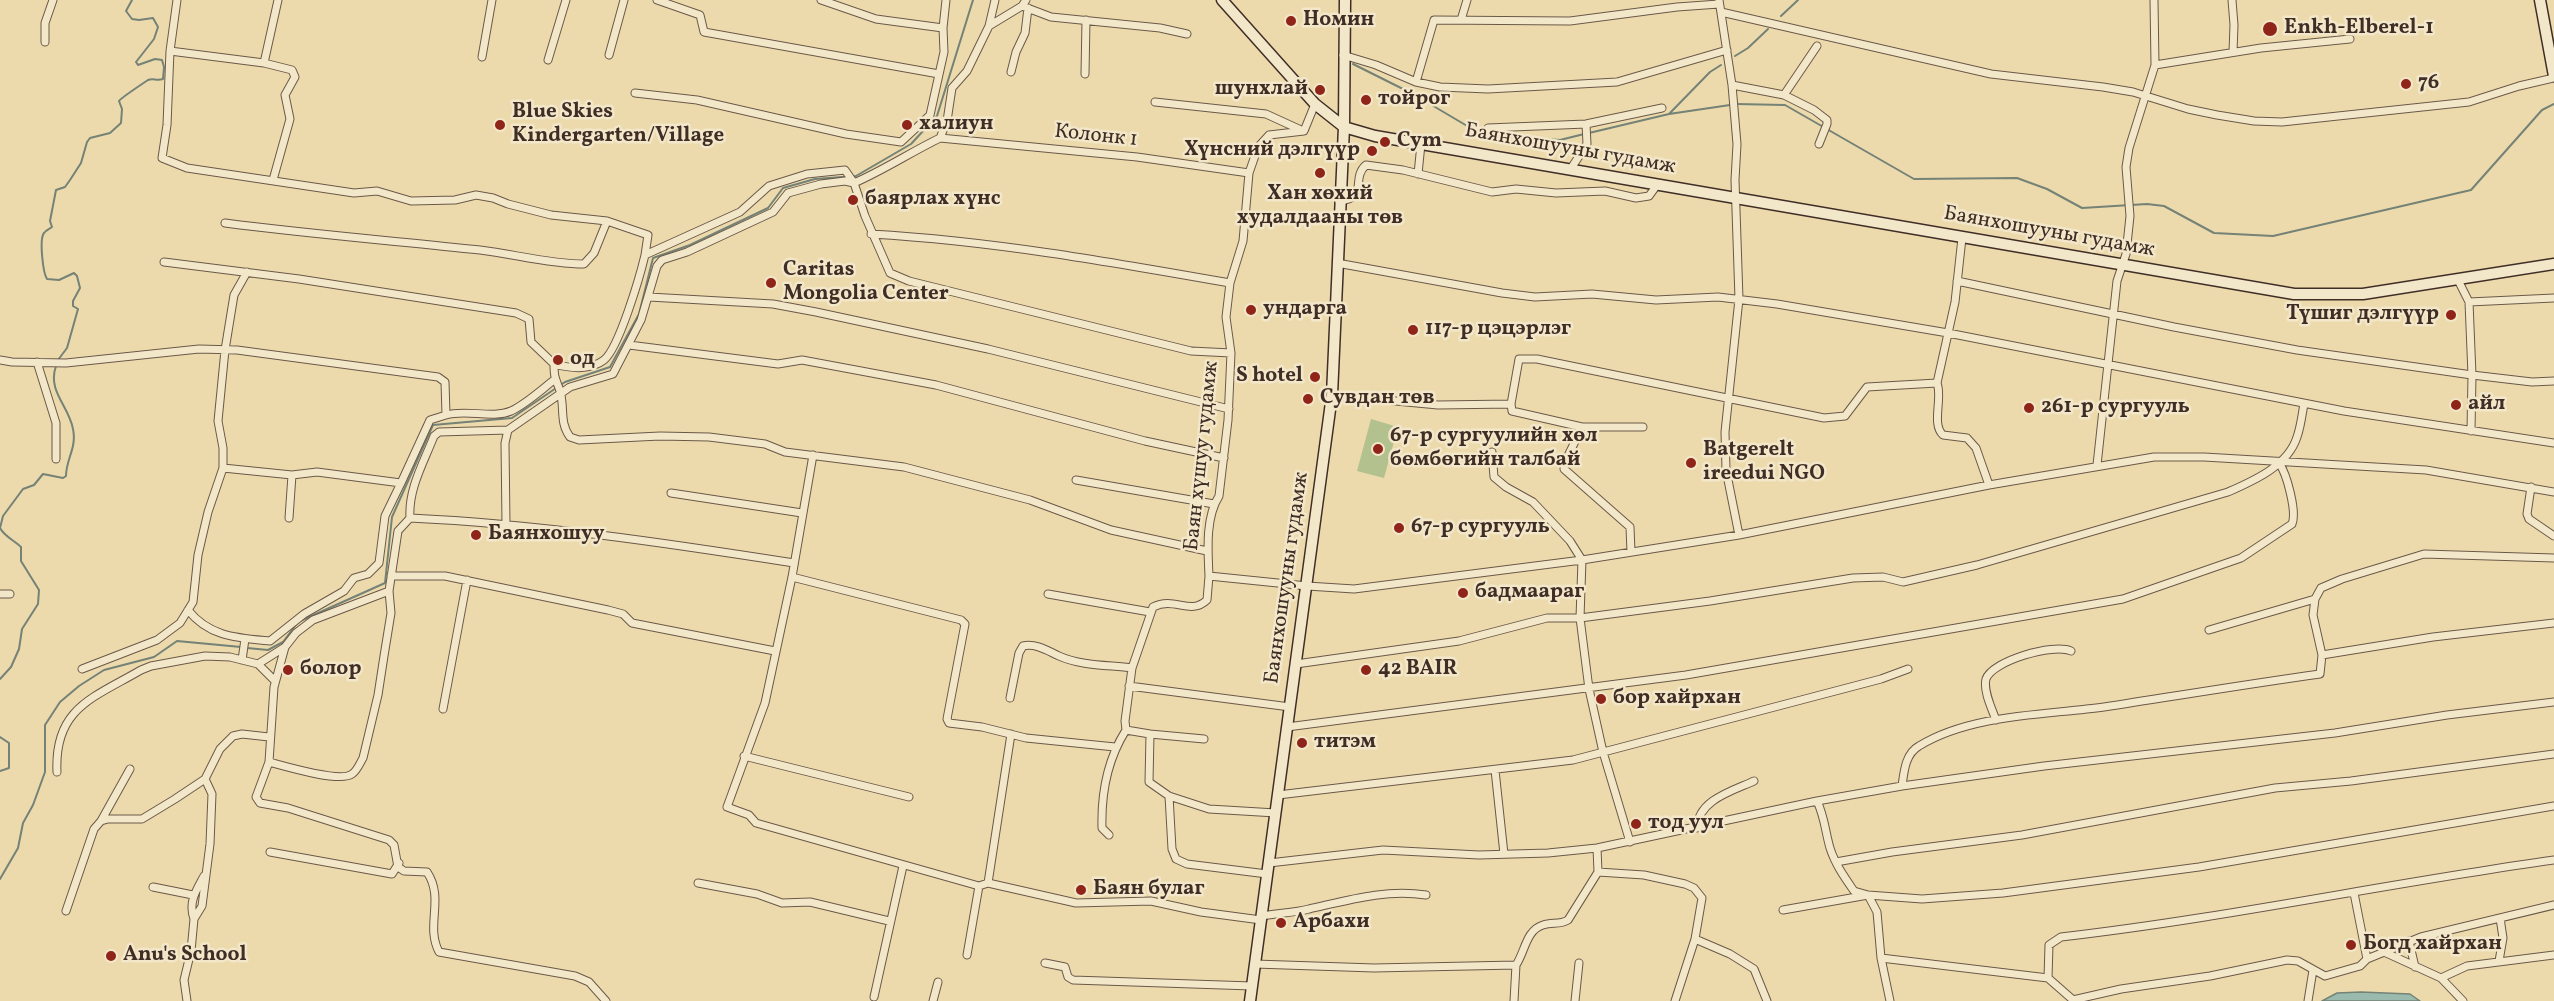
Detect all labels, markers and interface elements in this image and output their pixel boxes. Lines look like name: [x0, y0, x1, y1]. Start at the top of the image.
place label: Номин: [1303, 8, 1374, 34]
marker: Номин: [1284, 14, 1298, 28]
place label: Enkh-Elberel-1: [2284, 16, 2434, 42]
marker: Enkh-Elberel-1: [2261, 20, 2279, 38]
place label: 76: [2418, 71, 2439, 97]
place label: шунхлай: [1215, 77, 1308, 103]
marker: 76: [2399, 77, 2413, 91]
marker: шунхлай: [1313, 83, 1327, 97]
place label: тойрог: [1378, 87, 1450, 113]
marker: тойрог: [1359, 93, 1373, 107]
place label: Blue Skies Kindergarten/Village: [512, 100, 724, 150]
place label: халиун: [919, 112, 993, 138]
marker: Blue Skies Kindergarten/Village: [493, 118, 507, 132]
marker: халиун: [900, 118, 914, 132]
street label: Баянхошууны гудамж: [1462, 119, 1678, 181]
street label: Колонк 1: [1053, 120, 1139, 154]
place label: Cym: [1397, 129, 1442, 155]
marker: Cym: [1378, 135, 1392, 149]
place label: Хүнсний дэлгүүр: [1184, 138, 1360, 164]
marker: Хүнсний дэлгүүр: [1365, 144, 1379, 158]
marker: Хан хөхий худалдааны төв: [1313, 166, 1327, 180]
place label: Хан хөхий худалдааны төв: [1237, 182, 1403, 232]
place label: баярлах хүнс: [865, 187, 1000, 213]
marker: баярлах хүнс: [846, 193, 860, 207]
street label: Баянхошууны гудамж: [1941, 202, 2157, 264]
place label: Caritas Mongolia Center: [783, 258, 949, 308]
marker: Caritas Mongolia Center: [764, 276, 778, 290]
place label: ундарга: [1263, 297, 1347, 323]
place label: Түшиг дэлгүүр: [2286, 302, 2439, 328]
marker: ундарга: [1244, 303, 1258, 317]
marker: Түшиг дэлгүүр: [2444, 308, 2458, 322]
place label: 117-р цэцэрлэг: [1425, 317, 1571, 343]
marker: 117-р цэцэрлэг: [1406, 323, 1420, 337]
place label: од: [570, 347, 595, 373]
marker: од: [551, 353, 565, 367]
street label: Баян хүшуу гудамж: [1180, 360, 1226, 552]
place label: S hotel: [1236, 364, 1303, 390]
marker: S hotel: [1308, 370, 1322, 384]
place label: Сувдан төв: [1320, 386, 1435, 412]
marker: Сувдан төв: [1301, 392, 1315, 406]
place label: айл: [2468, 392, 2505, 418]
place label: 261-р сургууль: [2041, 395, 2190, 421]
marker: айл: [2449, 398, 2463, 412]
marker: 261-р сургууль: [2022, 401, 2036, 415]
place label: 67-р сургуулийн хөл бөмбөгийн талбай: [1390, 424, 1597, 474]
place label: Batgerelt ireedui NGO: [1703, 438, 1825, 488]
marker: 67-р сургуулийн хөл бөмбөгийн талбай: [1371, 442, 1385, 456]
marker: Batgerelt ireedui NGO: [1684, 456, 1698, 470]
street label: Баянхошууны гудамж: [1261, 470, 1315, 686]
place label: 67-р сургууль: [1411, 515, 1550, 541]
marker: 67-р сургууль: [1392, 521, 1406, 535]
place label: Баянхошуу: [488, 522, 605, 548]
marker: Баянхошуу: [469, 528, 483, 542]
place label: бадмаараг: [1475, 580, 1584, 606]
marker: бадмаараг: [1456, 586, 1470, 600]
place label: болор: [300, 657, 361, 683]
place label: 42 BAIR: [1378, 657, 1457, 683]
marker: болор: [281, 663, 295, 677]
marker: 42 BAIR: [1359, 663, 1373, 677]
place label: бор хайрхан: [1613, 686, 1741, 712]
marker: бор хайрхан: [1594, 692, 1608, 706]
place label: титэм: [1314, 730, 1376, 756]
marker: титэм: [1295, 736, 1309, 750]
place label: тод уул: [1648, 811, 1724, 837]
marker: тод уул: [1629, 817, 1643, 831]
place label: Баян булаг: [1093, 877, 1205, 903]
marker: Баян булаг: [1074, 883, 1088, 897]
place label: Арбахи: [1293, 910, 1370, 936]
marker: Арбахи: [1274, 916, 1288, 930]
place label: Богд хайрхан: [2363, 932, 2502, 958]
marker: Богд хайрхан: [2344, 938, 2358, 952]
place label: Anu's School: [123, 943, 247, 969]
marker: Anu's School: [104, 949, 118, 963]

